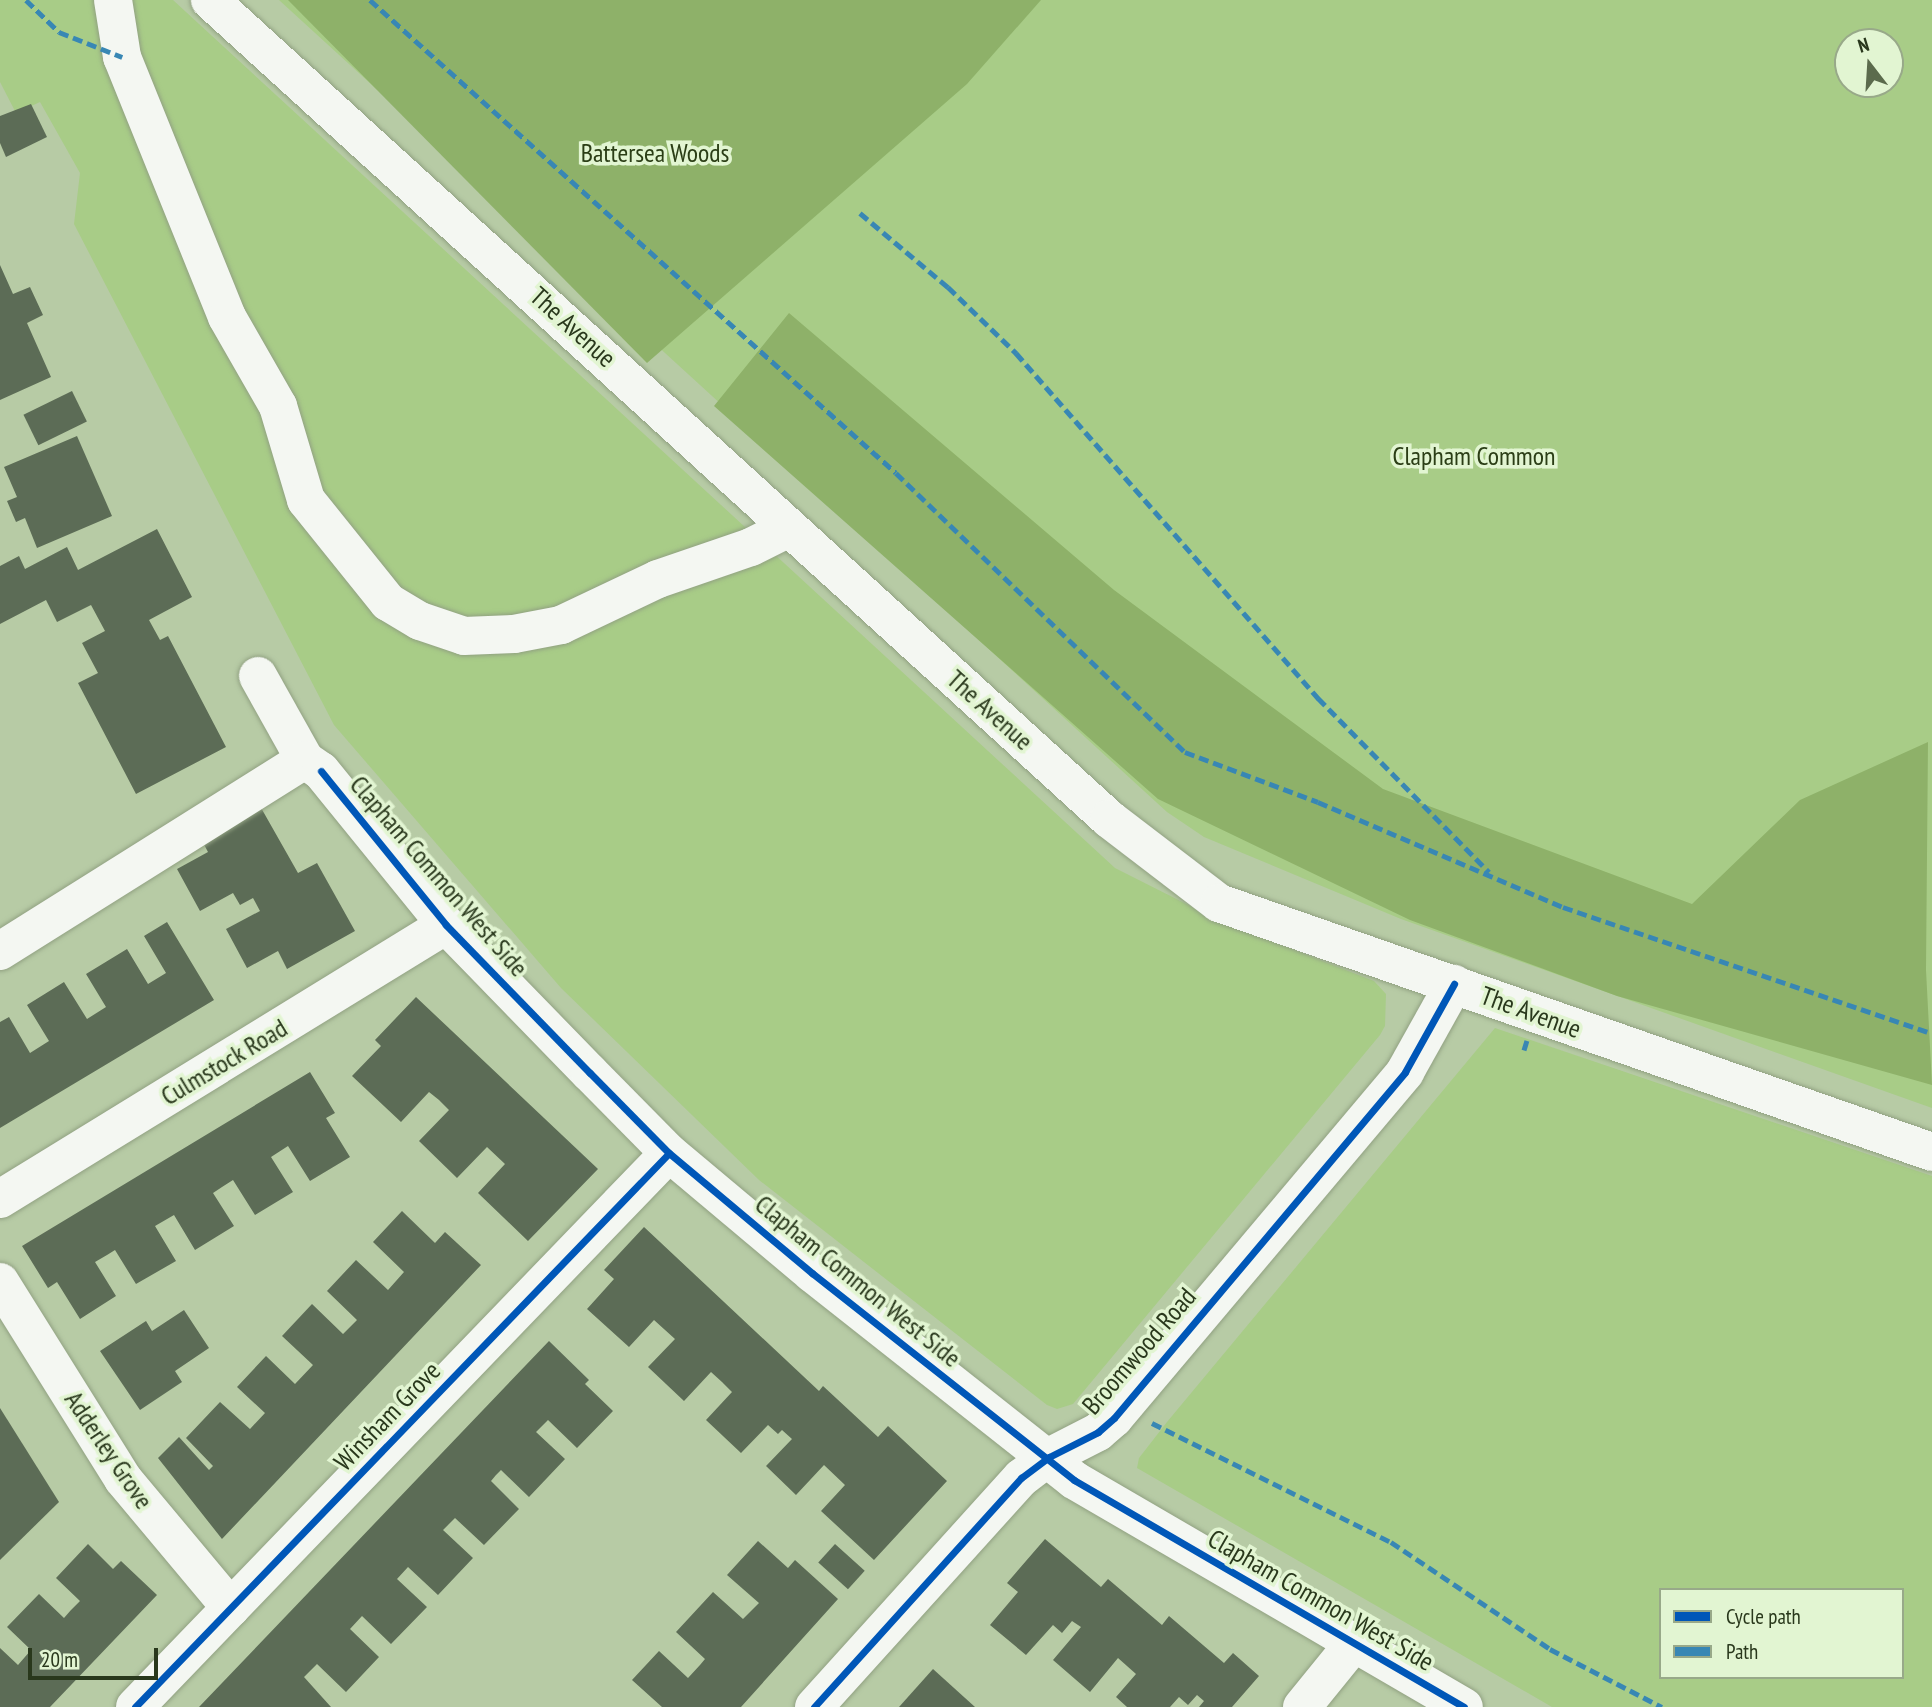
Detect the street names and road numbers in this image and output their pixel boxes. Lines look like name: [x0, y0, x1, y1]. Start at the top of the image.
street label: The Avenue: [524, 280, 622, 374]
street label: The Avenue: [941, 663, 1039, 757]
street label: Clapham Common West Side: [343, 769, 535, 983]
street label: The Avenue: [1476, 979, 1586, 1045]
street label: Culmstock Road: [155, 1012, 293, 1112]
street label: Clapham Common West Side: [749, 1188, 967, 1374]
street label: Broomwood Road: [1076, 1281, 1202, 1421]
street label: Winsham Grove: [327, 1355, 447, 1477]
street label: Adderley Grove: [58, 1385, 160, 1515]
street label: Clapham Common West Side: [1202, 1523, 1440, 1677]

